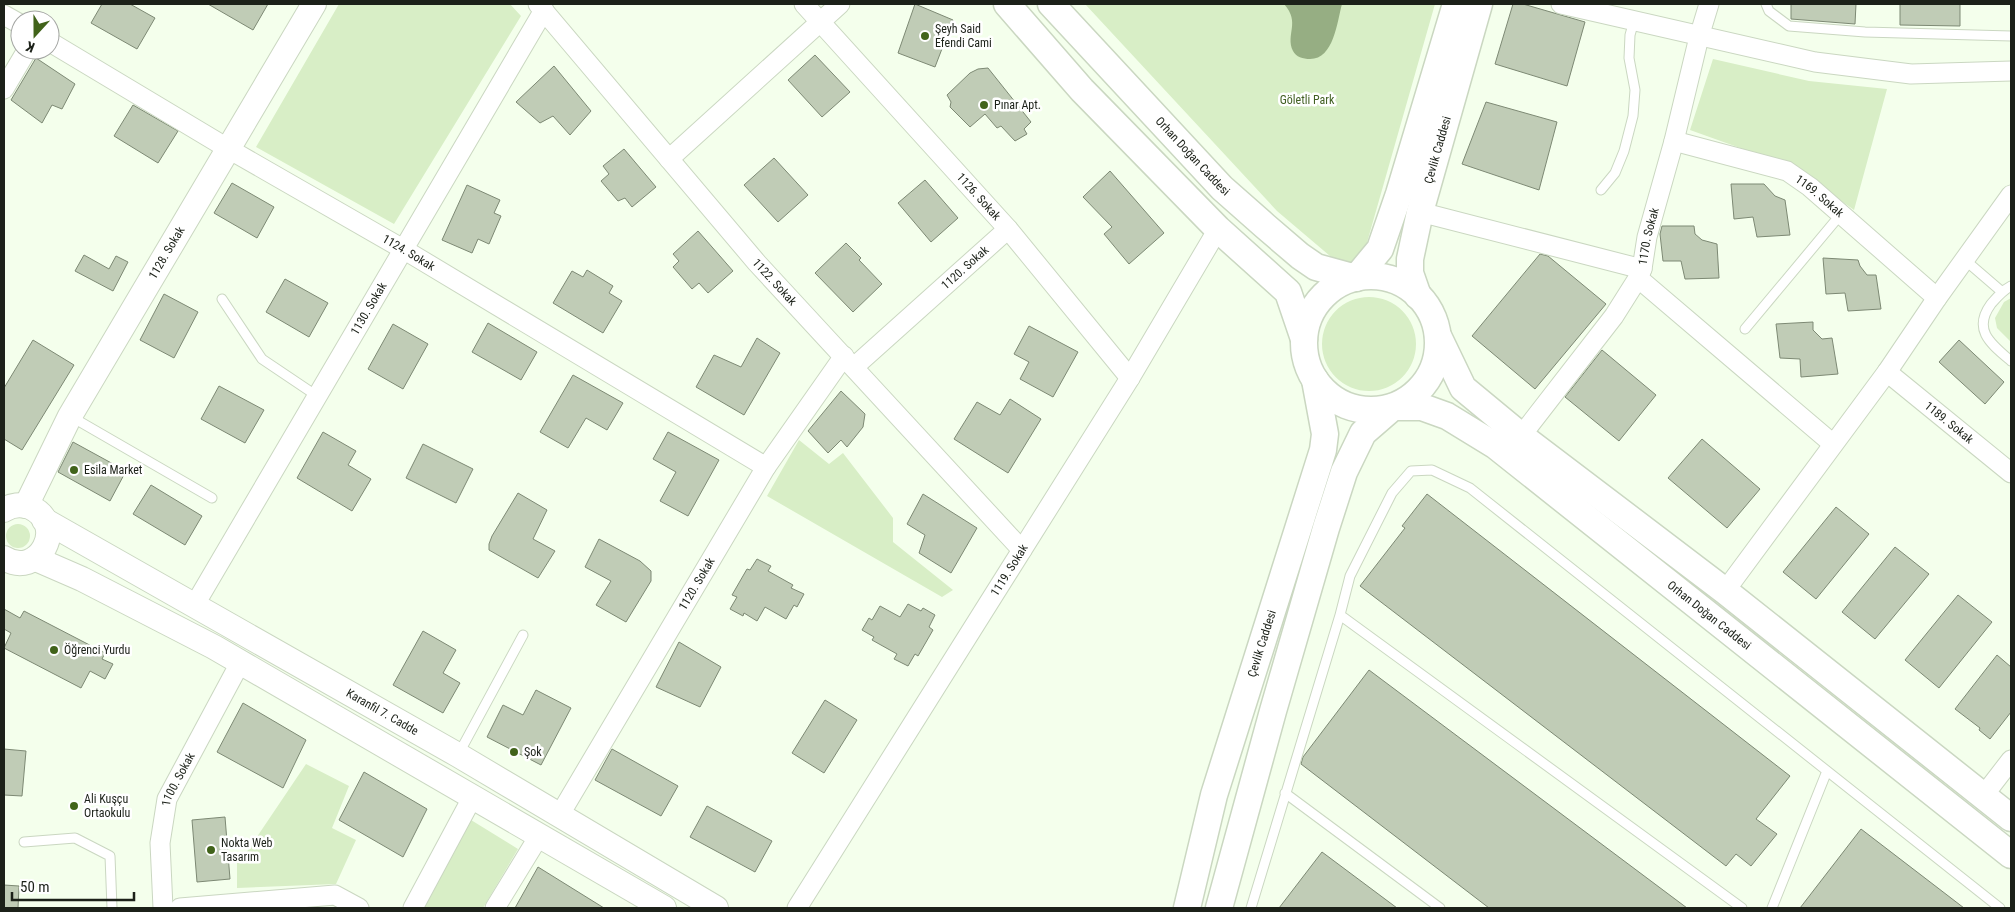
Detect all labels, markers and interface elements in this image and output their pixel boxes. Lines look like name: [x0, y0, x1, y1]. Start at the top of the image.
north arrow: [10, 10, 60, 60]
place label: Şeyh Said Efendi Cami: [935, 22, 992, 50]
marker: Şeyh Said Efendi Cami: [919, 30, 931, 42]
text: K: [24, 38, 37, 56]
park label: Göletli Park: [1280, 93, 1335, 107]
place label: Pınar Apt.: [994, 98, 1041, 112]
marker: Pınar Apt.: [978, 99, 990, 111]
street label: Orhan Doğan Caddesi: [1153, 114, 1233, 199]
street label: Çevlik Caddesi: [1421, 114, 1454, 185]
street label: 1126. Sokak: [954, 170, 1004, 223]
street label: 1169. Sokak: [1793, 172, 1847, 221]
street label: 1170. Sokak: [1636, 205, 1662, 266]
street label: 1128. Sokak: [146, 223, 188, 281]
street label: 1124. Sokak: [380, 232, 438, 274]
street label: 1120. Sokak: [938, 242, 992, 292]
street label: 1122. Sokak: [749, 256, 800, 309]
street label: 1130. Sokak: [348, 279, 390, 337]
street label: 1189. Sokak: [1922, 399, 1977, 447]
place label: Esila Market: [84, 463, 143, 477]
marker: Esila Market: [68, 464, 80, 476]
street label: 1119. Sokak: [988, 541, 1031, 599]
street label: 1120. Sokak: [676, 555, 718, 613]
street label: Orhan Doğan Caddesi: [1665, 578, 1754, 653]
street label: Çevlik Caddesi: [1245, 608, 1279, 679]
place label: Öğrenci Yurdu: [64, 642, 131, 657]
marker: Öğrenci Yurdu: [48, 644, 60, 656]
street label: Karanfil 7. Cadde: [344, 686, 421, 738]
place label: Şok: [524, 745, 542, 759]
marker: Şok: [508, 746, 520, 758]
street label: 1100. Sokak: [159, 750, 198, 807]
place label: Ali Kuşçu Ortaokulu: [84, 792, 130, 820]
marker: Ali Kuşçu Ortaokulu: [68, 800, 80, 812]
place label: Nokta Web Tasarım: [221, 836, 273, 864]
marker: Nokta Web Tasarım: [205, 844, 217, 856]
scale bar: [12, 870, 135, 902]
text: 50 m: [20, 878, 50, 896]

